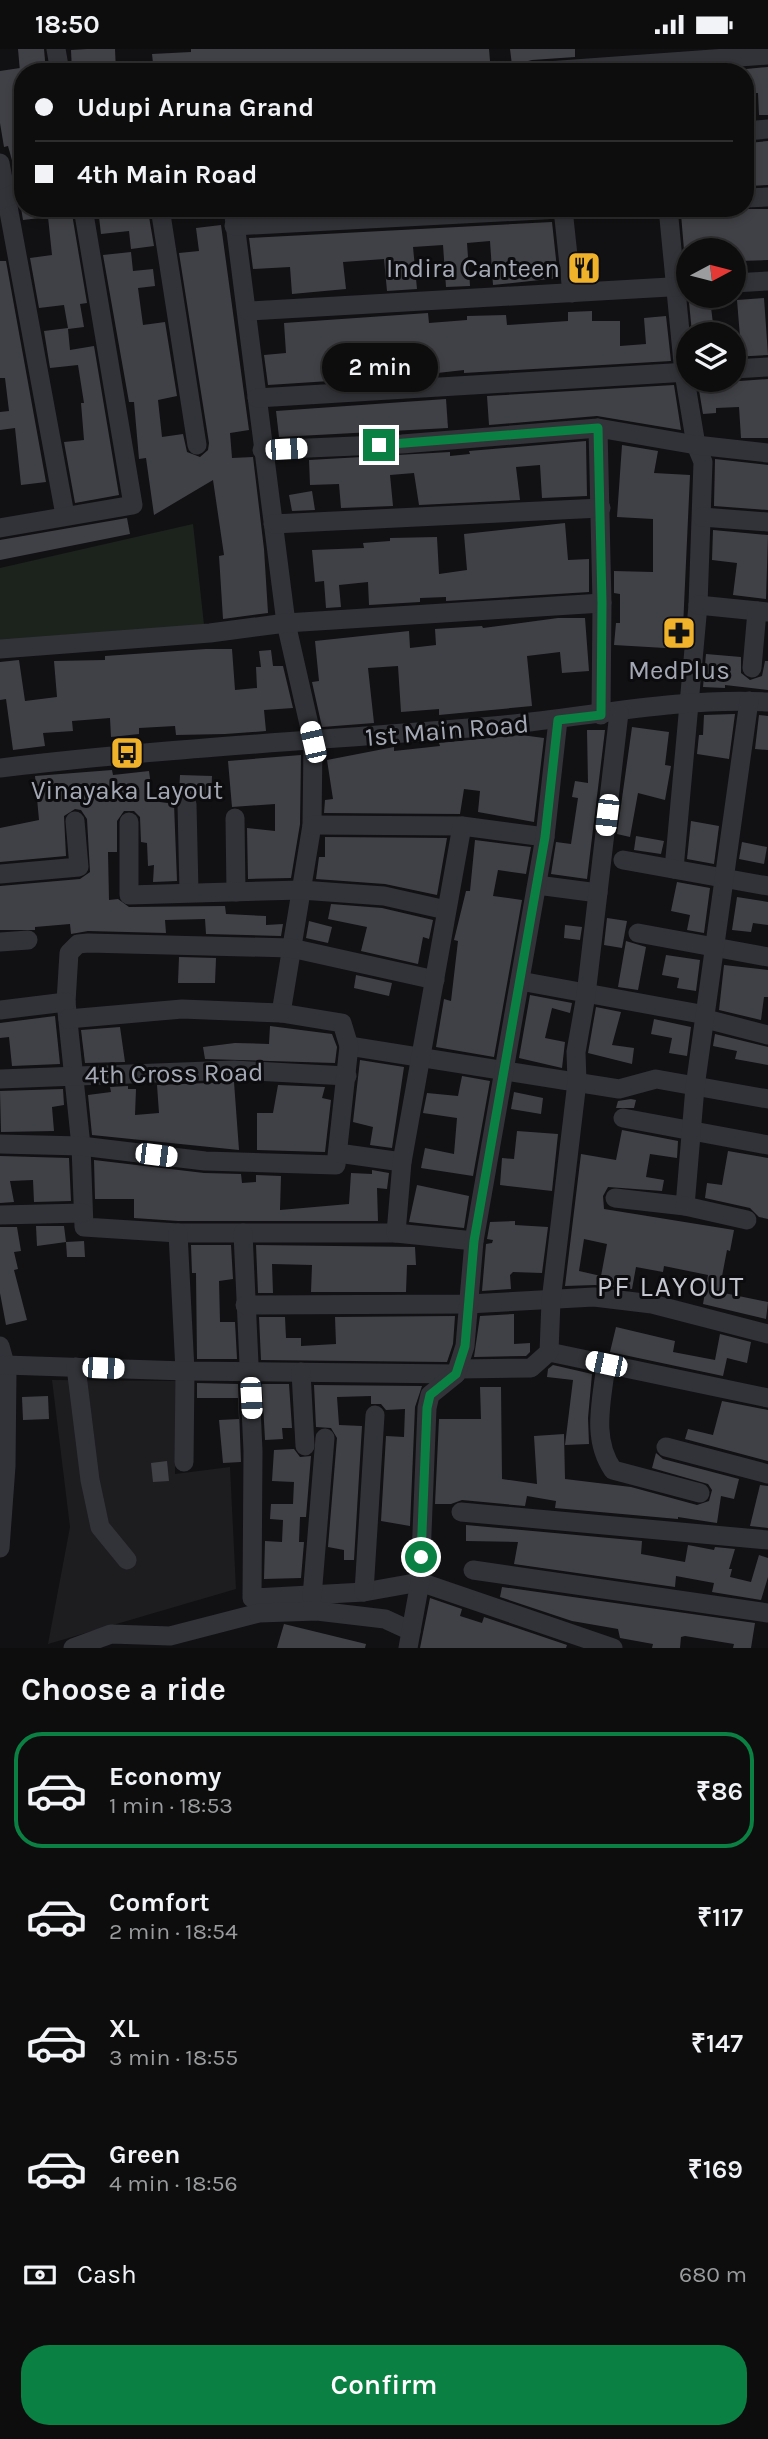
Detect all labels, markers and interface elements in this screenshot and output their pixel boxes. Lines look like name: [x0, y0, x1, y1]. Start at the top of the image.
text: 18:50: [35, 9, 100, 40]
text: Udupi Aruna Grand: [77, 92, 314, 123]
text: 4th Main Road: [77, 159, 257, 190]
north arrow: [676, 238, 746, 308]
map controls: [676, 238, 746, 392]
restaurant icon: Indira Canteen: [565, 249, 603, 287]
place label: Indira Canteen: [386, 253, 560, 284]
button: layers: [676, 322, 746, 392]
callout: 2 min: [321, 343, 437, 393]
text: 2 min: [349, 354, 411, 381]
route end: [363, 429, 395, 461]
car: [265, 437, 308, 461]
pharmacy icon: MedPlus: [660, 614, 698, 652]
place label: MedPlus: [628, 655, 730, 686]
street label: 1st Main Road: [364, 708, 530, 753]
car: [299, 719, 328, 765]
bus stop icon: Vinayaka Layout: [108, 734, 146, 772]
place label: Vinayaka Layout: [31, 775, 223, 806]
car: [595, 793, 620, 837]
street label: 4th Cross Road: [84, 1056, 264, 1091]
car: [134, 1142, 179, 1168]
district label: PF LAYOUT: [597, 1270, 745, 1303]
car: [584, 1349, 629, 1379]
car: [82, 1357, 125, 1379]
car: [240, 1376, 263, 1420]
route start: [405, 1541, 437, 1573]
text: Choose a ride: [21, 1671, 226, 1708]
icon: car: [25, 1759, 88, 1822]
text: Economy: [109, 1761, 221, 1792]
text: ₹86: [696, 1776, 743, 1807]
text: 1 min · 18:53: [109, 1792, 233, 1819]
icon: car: [25, 1885, 88, 1948]
text: Comfort: [109, 1887, 210, 1918]
text: ₹117: [697, 1902, 743, 1933]
text: 2 min · 18:54: [109, 1918, 238, 1945]
icon: car: [25, 2011, 88, 2074]
text: XL: [109, 2013, 140, 2044]
text: ₹147: [691, 2028, 743, 2059]
text: 3 min · 18:55: [109, 2044, 238, 2071]
icon: car: [25, 2137, 88, 2200]
text: Green: [109, 2139, 181, 2170]
text: ₹169: [688, 2154, 743, 2185]
text: 4 min · 18:56: [109, 2170, 238, 2197]
icon: cash: [21, 2256, 59, 2294]
text: Cash: [77, 2259, 137, 2290]
text: 680 m: [679, 2261, 747, 2288]
button: Confirm: [21, 2345, 747, 2425]

